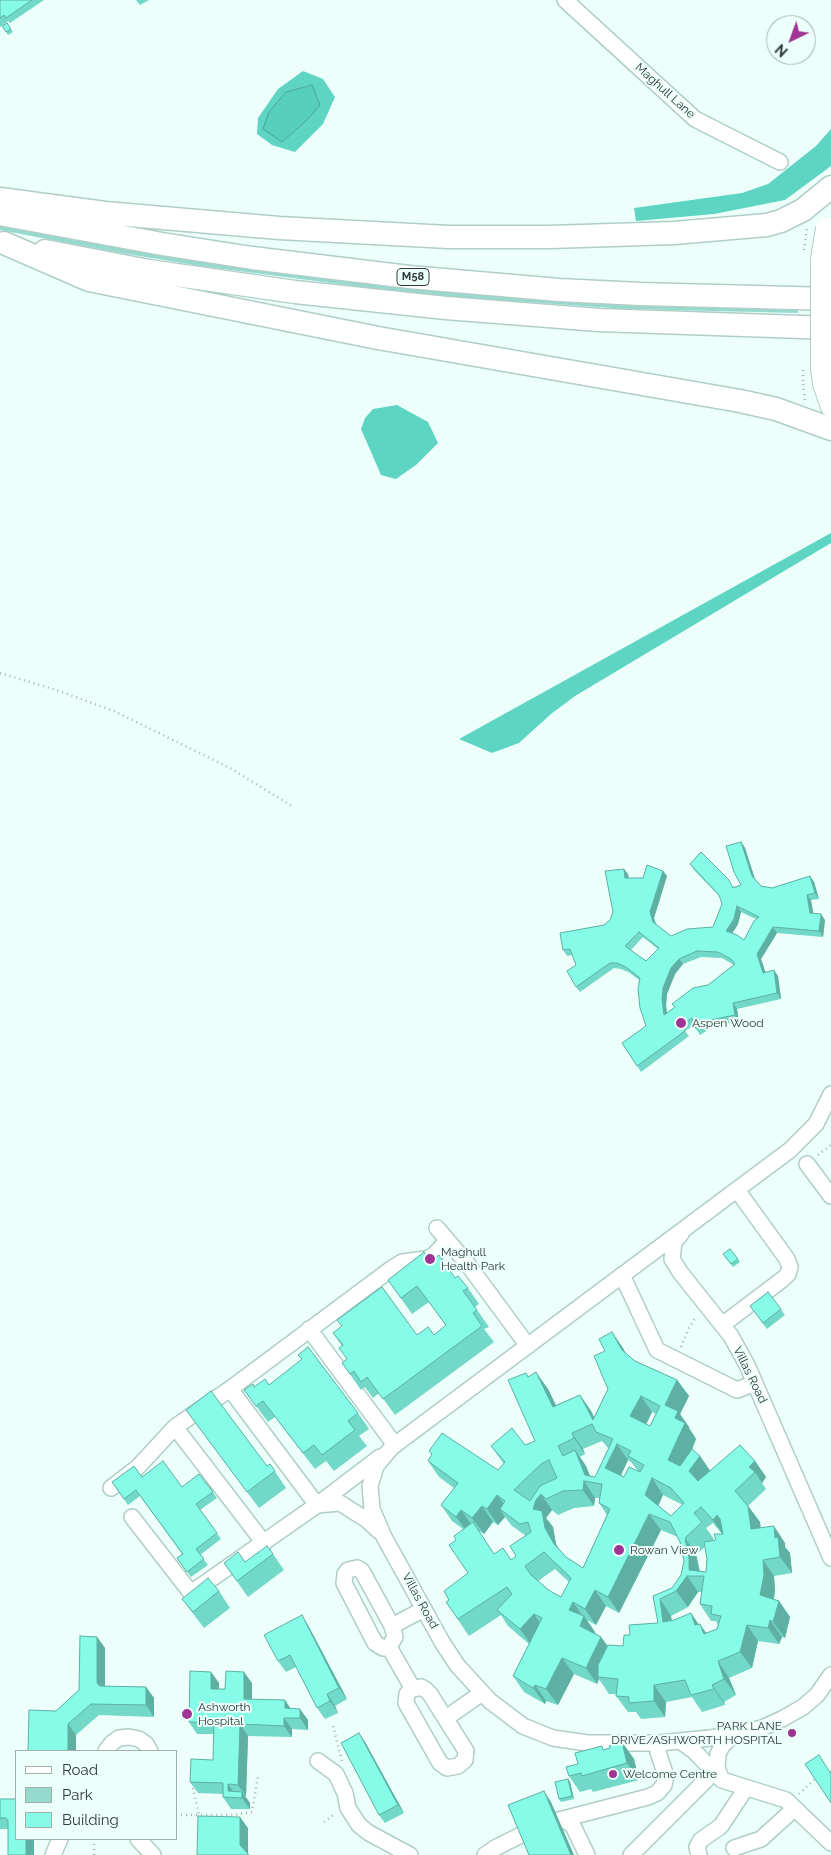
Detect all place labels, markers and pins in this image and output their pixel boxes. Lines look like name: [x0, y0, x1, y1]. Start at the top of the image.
marker: Aspen Wood: [674, 1016, 688, 1030]
place label: Aspen Wood: [692, 1016, 764, 1030]
place label: Maghull Health Park: [441, 1245, 505, 1273]
marker: Maghull Health Park: [423, 1252, 437, 1266]
marker: Rowan View: [612, 1543, 626, 1557]
place label: Rowan View: [630, 1543, 698, 1557]
place label: Ashworth Hospital: [198, 1700, 251, 1728]
marker: Ashworth Hospital: [180, 1707, 194, 1721]
place label: PARK LANE DRIVE/ASHWORTH HOSPITAL: [611, 1719, 782, 1747]
marker: PARK LANE DRIVE/ASHWORTH HOSPITAL: [786, 1727, 798, 1739]
place label: Welcome Centre: [623, 1767, 717, 1781]
marker: Welcome Centre: [607, 1768, 619, 1780]

